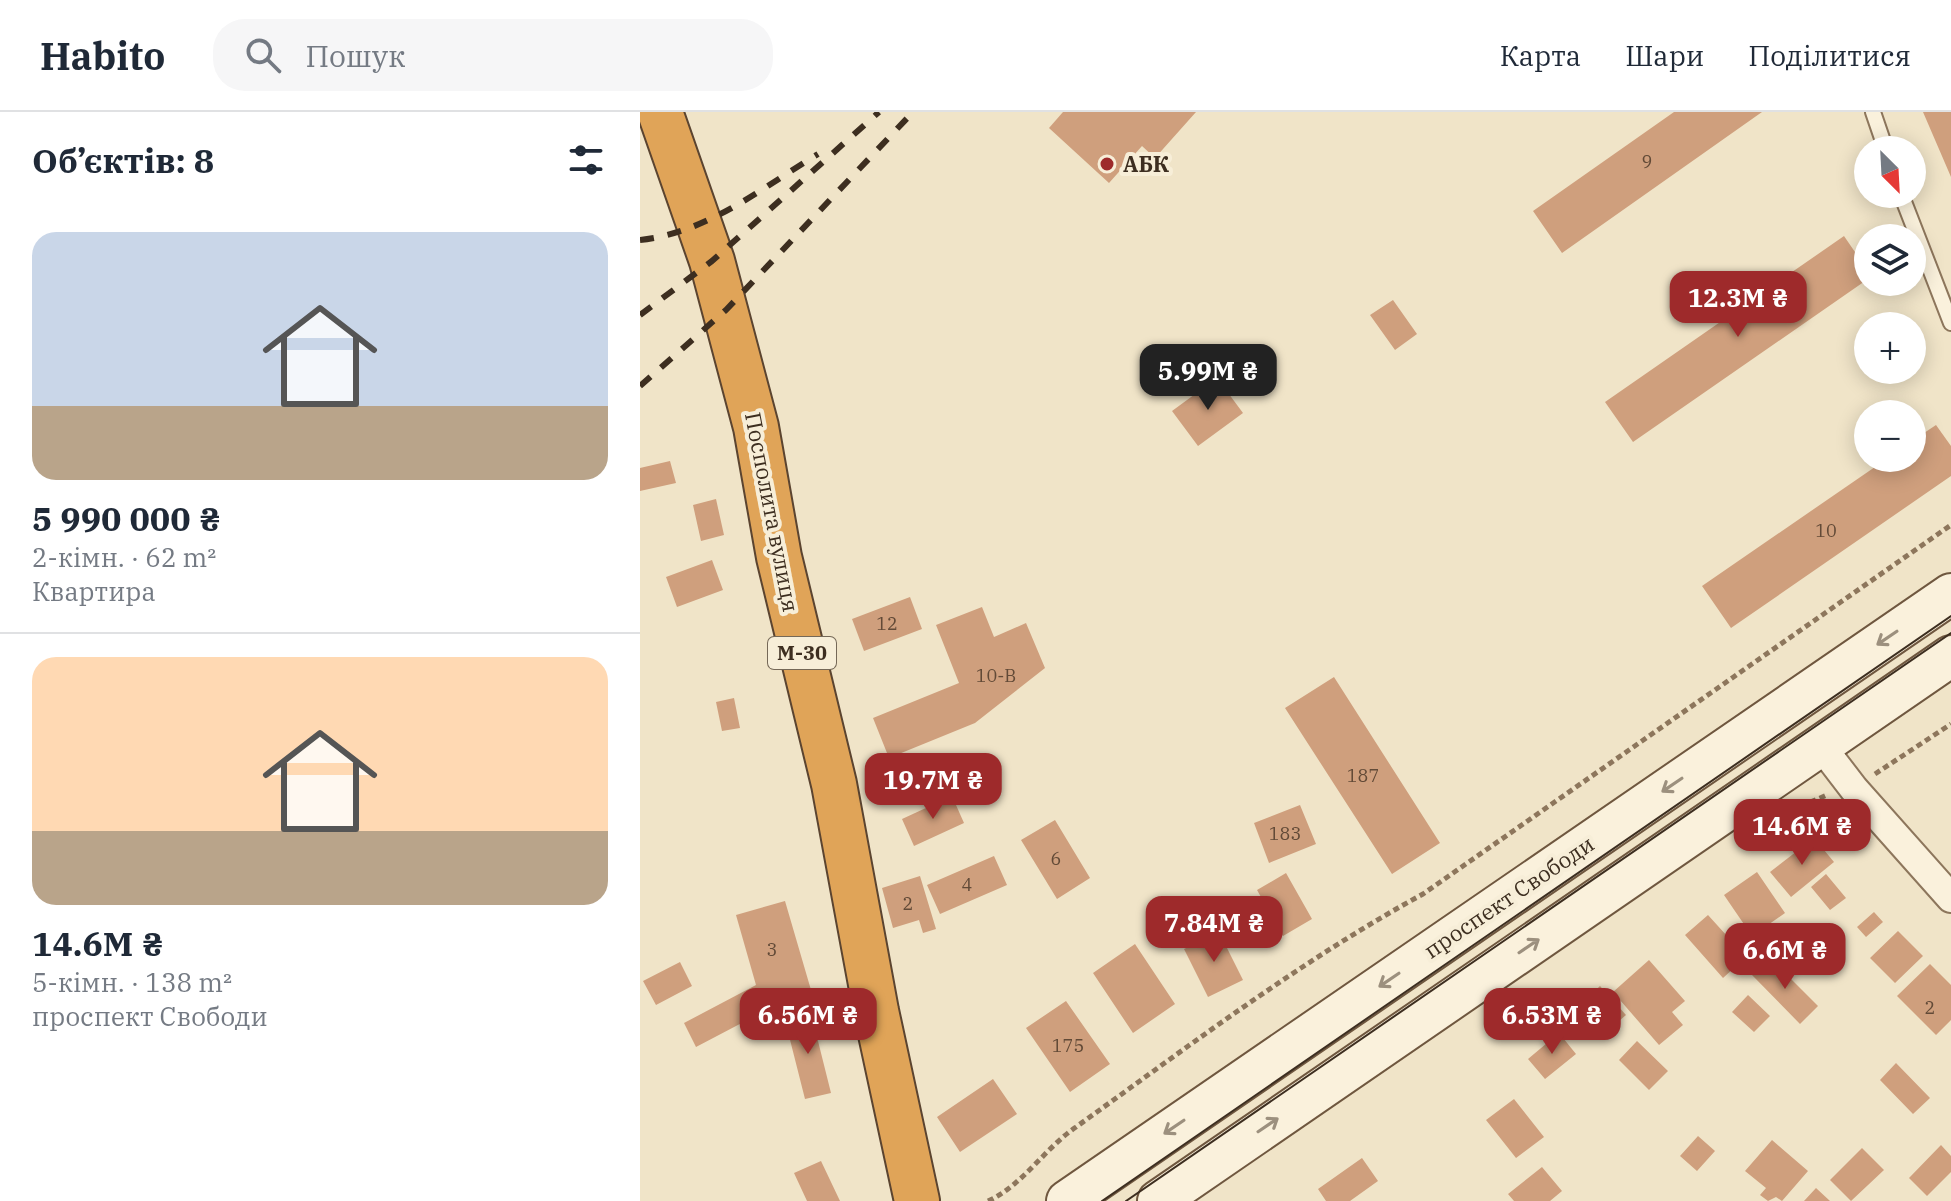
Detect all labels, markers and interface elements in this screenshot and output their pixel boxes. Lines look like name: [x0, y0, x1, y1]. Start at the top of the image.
search box: [213, 19, 773, 91]
text: Habito: [40, 31, 165, 80]
icon: search: [241, 33, 285, 77]
text: Пошук: [305, 36, 405, 75]
text: Карта: [1500, 37, 1581, 74]
text: Шари: [1625, 37, 1704, 74]
text: Поділитися: [1748, 37, 1911, 74]
north arrow: [1854, 136, 1926, 208]
map controls: [1854, 136, 1926, 472]
text: Об’єктів: 8: [32, 138, 214, 182]
icon: filters: [564, 138, 608, 182]
place label: АБК: [1123, 149, 1170, 178]
house number: 9: [1642, 150, 1652, 173]
marker: АБК: [1098, 155, 1116, 173]
button: layers: [1854, 224, 1926, 296]
pin: 12.3M ₴: [1664, 271, 1812, 339]
text: 12.3M ₴: [1688, 280, 1788, 314]
icon: home: [248, 284, 392, 428]
button: +: [1854, 312, 1926, 384]
pin: 5.99M ₴: [1134, 344, 1282, 412]
text: 5.99M ₴: [1158, 353, 1258, 387]
button: −: [1854, 400, 1926, 472]
street label: Посполита вулиця: [739, 410, 806, 614]
text: 5 990 000 ₴: [32, 496, 221, 540]
house number: 10: [1815, 519, 1837, 542]
text: 2-кімн. · 62 m²: [32, 540, 216, 574]
text: Квартира: [32, 574, 156, 608]
house number: 12: [876, 612, 898, 635]
one-way arrow: [1876, 630, 1898, 646]
road number: М-30: [768, 637, 836, 669]
house number: 10-В: [976, 664, 1016, 687]
icon: home: [248, 709, 392, 853]
pin: 19.7M ₴: [859, 753, 1007, 821]
text: 19.7M ₴: [883, 762, 983, 796]
house number: 187: [1347, 764, 1379, 787]
one-way arrow: [1662, 777, 1684, 793]
pin: 14.6M ₴: [1728, 799, 1876, 867]
text: 14.6M ₴: [1752, 808, 1852, 842]
house number: 183: [1269, 822, 1301, 845]
street label: проспект Свободи: [1418, 829, 1599, 964]
house number: 6: [1051, 847, 1061, 870]
house number: 4: [962, 873, 972, 896]
house number: 2: [903, 892, 913, 915]
pin: 7.84M ₴: [1140, 896, 1288, 964]
text: 7.84M ₴: [1164, 905, 1264, 939]
text: 14.6M ₴: [32, 921, 164, 965]
pin: 6.6M ₴: [1720, 923, 1850, 991]
text: 6.6M ₴: [1743, 932, 1827, 966]
house number: 3: [767, 938, 777, 961]
one-way arrow: [1517, 938, 1539, 955]
text: 5-кімн. · 138 m²: [32, 965, 232, 999]
one-way arrow: [1378, 972, 1400, 988]
pin: 6.56M ₴: [734, 988, 882, 1056]
pin: 6.53M ₴: [1478, 988, 1626, 1056]
house number: 2: [1925, 996, 1935, 1019]
text: 6.56M ₴: [758, 997, 858, 1031]
text: 6.53M ₴: [1502, 997, 1602, 1031]
text: проспект Свободи: [32, 999, 268, 1033]
house number: 175: [1052, 1034, 1084, 1057]
one-way arrow: [1257, 1117, 1279, 1133]
one-way arrow: [1164, 1119, 1186, 1135]

